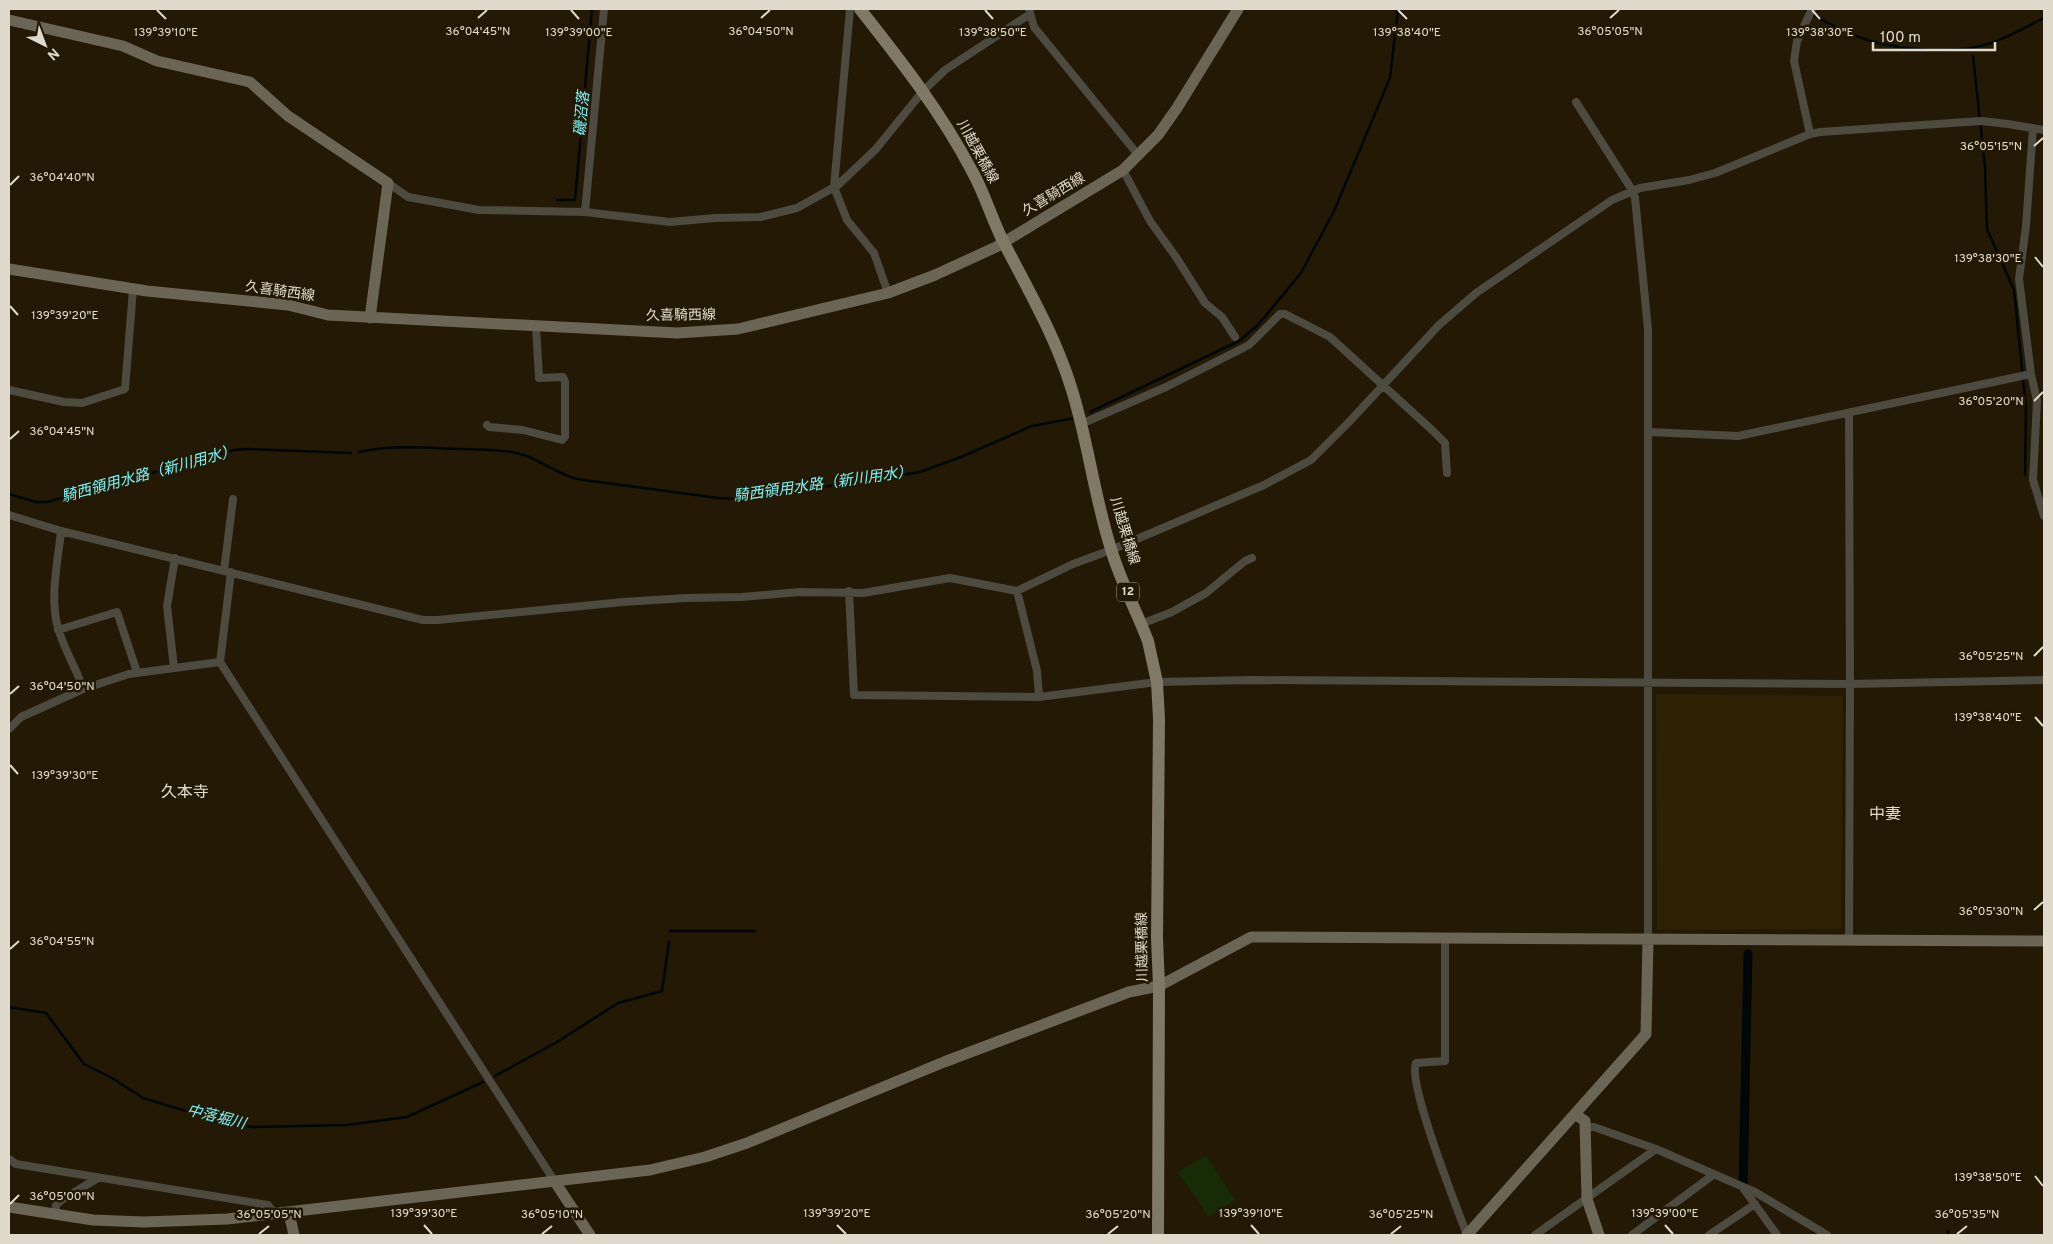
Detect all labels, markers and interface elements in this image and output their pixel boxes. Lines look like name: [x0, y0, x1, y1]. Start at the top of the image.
north arrow: [20, 20, 70, 70]
scale bar: [1873, 20, 1996, 52]
text: 36°04'45"N: [445, 24, 511, 40]
text: 36°04'50"N: [728, 24, 794, 40]
text: 36°05'05"N: [1577, 24, 1643, 40]
text: 139°39'10"E: [134, 25, 198, 41]
text: 139°39'00"E: [545, 25, 613, 41]
text: 139°38'50"E: [959, 25, 1027, 41]
text: 139°38'40"E: [1373, 25, 1441, 41]
text: 139°38'30"E: [1786, 25, 1854, 41]
text: 100 m: [1880, 29, 1921, 48]
text: N: [43, 44, 62, 63]
water label: 磯沼落: [572, 89, 595, 137]
street label: 川越栗橋線: [953, 117, 1001, 187]
text: 36°05'15"N: [1960, 139, 2022, 155]
text: 36°04'40"N: [29, 170, 95, 186]
street label: 久喜騎西線: [1020, 170, 1088, 220]
text: 139°38'30"E: [1954, 251, 2022, 267]
street label: 久喜騎西線: [244, 279, 316, 305]
street label: 久喜騎西線: [646, 307, 716, 325]
text: 139°39'20"E: [31, 308, 99, 324]
text: 36°05'20"N: [1958, 394, 2024, 410]
text: 36°04'45"N: [29, 424, 95, 440]
water label: 騎西領用水路（新川用水）: [60, 443, 238, 507]
water label: 騎西領用水路（新川用水）: [733, 463, 913, 507]
street label: 川越栗橋線: [1106, 495, 1142, 567]
road number: 12: [1117, 582, 1139, 602]
text: 36°05'25"N: [1958, 649, 2024, 665]
text: 36°04'50"N: [29, 679, 95, 695]
text: 139°38'40"E: [1954, 710, 2022, 726]
text: 139°39'30"E: [31, 768, 99, 784]
district label: 久本寺: [161, 783, 209, 803]
district label: 中妻: [1869, 805, 1901, 825]
text: 36°05'30"N: [1958, 904, 2024, 920]
street label: 川越栗橋線: [1134, 912, 1152, 982]
text: 36°04'55"N: [29, 934, 95, 950]
water label: 中落堀川: [185, 1102, 249, 1135]
text: 139°38'50"E: [1954, 1170, 2022, 1186]
text: 36°05'00"N: [29, 1189, 95, 1205]
text: 139°39'30"E: [390, 1206, 458, 1222]
text: 139°39'20"E: [803, 1206, 871, 1222]
text: 139°39'10"E: [1219, 1206, 1283, 1222]
text: 139°39'00"E: [1631, 1206, 1699, 1222]
text: 36°05'05"N: [236, 1207, 302, 1223]
text: 36°05'10"N: [521, 1207, 583, 1223]
text: 36°05'20"N: [1085, 1207, 1151, 1223]
text: 36°05'25"N: [1368, 1207, 1434, 1223]
text: 36°05'35"N: [1934, 1207, 2000, 1223]

